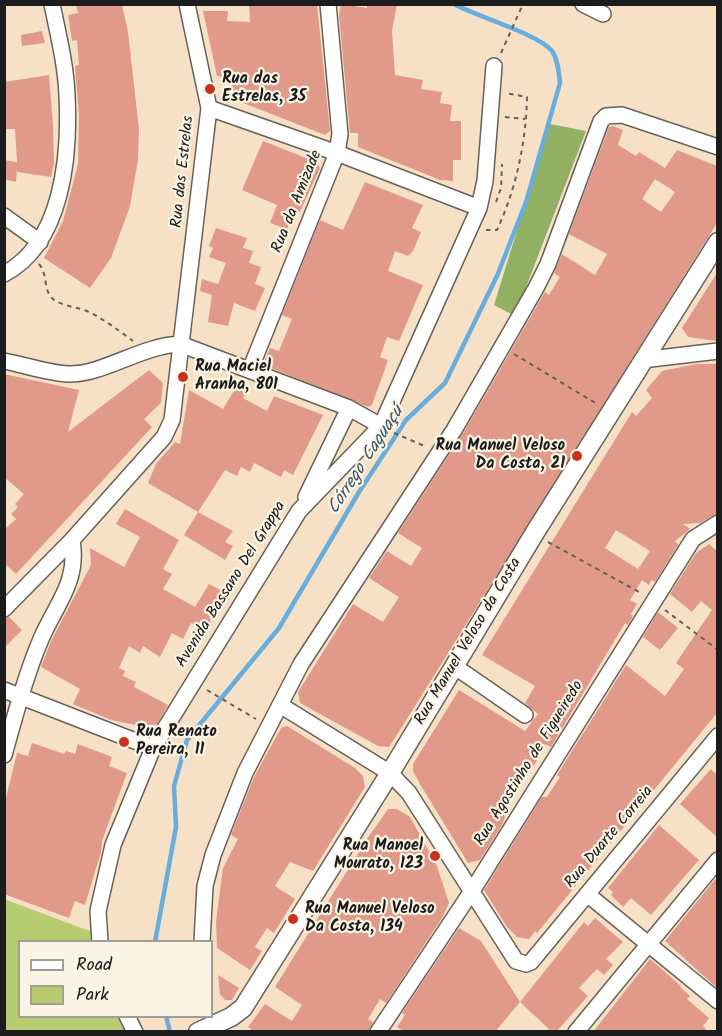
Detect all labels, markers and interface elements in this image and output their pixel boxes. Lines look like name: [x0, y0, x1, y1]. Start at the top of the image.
place label: Rua das Estrelas, 35: [222, 70, 306, 108]
marker: Rua das Estrelas, 35: [203, 82, 217, 96]
street label: Rua das Estrelas: [169, 115, 199, 229]
street label: Rua da Amizade: [269, 148, 327, 256]
place label: Rua Maciel Aranha, 801: [195, 358, 278, 396]
marker: Rua Maciel Aranha, 801: [176, 370, 190, 384]
water label: Córrego Caguaçú: [324, 403, 410, 519]
place label: Rua Manuel Veloso Da Costa, 21: [436, 437, 565, 475]
marker: Rua Manuel Veloso Da Costa, 21: [570, 449, 584, 463]
street label: Avenida Bassano Del Grappa: [173, 498, 291, 672]
street label: Rua Manuel Veloso da Costa: [411, 555, 527, 729]
street label: Rua Agostinho de Figueiredo: [471, 678, 589, 850]
place label: Rua Renato Pereira, 11: [136, 723, 217, 761]
marker: Rua Renato Pereira, 11: [117, 735, 131, 749]
street label: Rua Duarte Correia: [562, 783, 658, 893]
place label: Rua Manoel Mourato, 123: [334, 837, 423, 875]
marker: Rua Manoel Mourato, 123: [428, 849, 442, 863]
place label: Rua Manuel Veloso Da Costa, 134: [305, 900, 434, 938]
marker: Rua Manuel Veloso Da Costa, 134: [286, 912, 300, 926]
legend: [18, 940, 213, 1018]
text: Road: [76, 951, 112, 980]
text: Park: [76, 981, 109, 1010]

